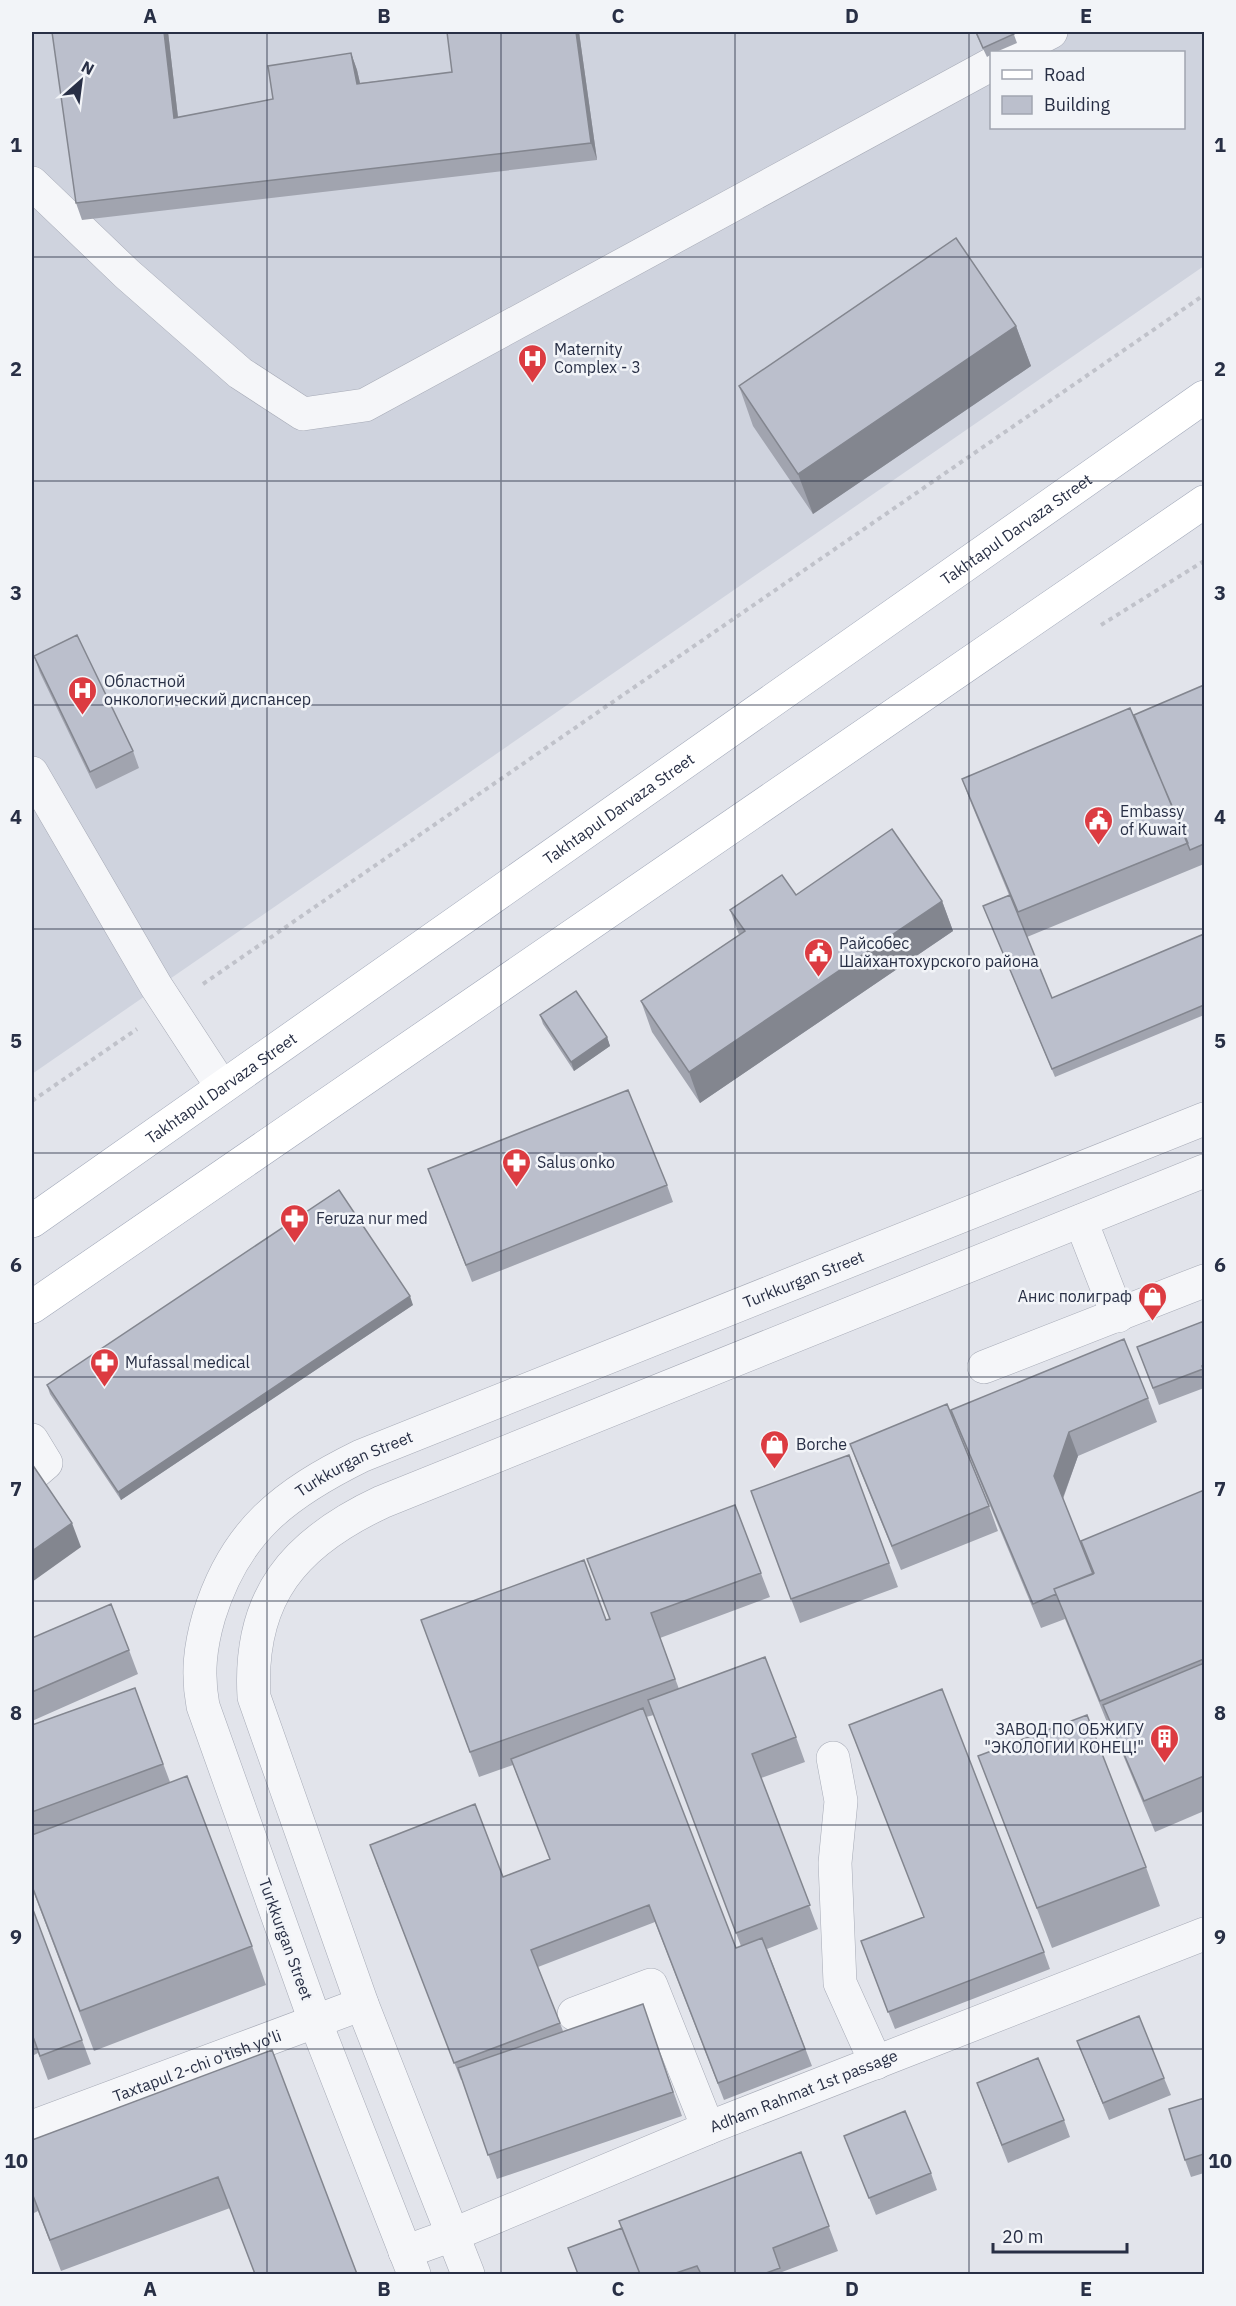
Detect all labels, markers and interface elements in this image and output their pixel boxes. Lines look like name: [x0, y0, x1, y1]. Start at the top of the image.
text: A: [143, 2, 157, 29]
text: B: [377, 2, 391, 29]
text: C: [611, 2, 625, 29]
text: D: [845, 2, 859, 29]
text: E: [1080, 2, 1092, 29]
north arrow: [51, 51, 111, 111]
legend: [990, 51, 1185, 129]
text: N: [78, 56, 98, 79]
text: Road: [1044, 63, 1085, 86]
text: Building: [1044, 93, 1111, 116]
text: 1: [10, 131, 22, 158]
text: 1: [1214, 131, 1226, 158]
place label: Maternity Complex - 3: [554, 339, 641, 377]
hospital icon: Maternity Complex - 3: [517, 342, 549, 384]
text: 2: [10, 355, 22, 382]
text: 2: [1214, 355, 1226, 382]
street label: Takhtapul Darvaza Street: [937, 469, 1096, 589]
text: 3: [10, 579, 22, 606]
text: 3: [1214, 579, 1226, 606]
place label: Областной онкологический диспансер: [104, 671, 311, 709]
hospital icon: Областной онкологический диспансер: [67, 674, 99, 716]
street label: Takhtapul Darvaza Street: [539, 749, 698, 869]
place label: Embassy of Kuwait: [1120, 801, 1187, 839]
text: 4: [10, 803, 22, 830]
text: 4: [1214, 803, 1226, 830]
public building icon: Embassy of Kuwait: [1083, 804, 1115, 846]
place label: Райсобес Шайхантохурского района: [839, 933, 1039, 971]
public building icon: Райсобес Шайхантохурского района: [802, 936, 834, 978]
text: 5: [10, 1027, 22, 1054]
text: 5: [1214, 1027, 1226, 1054]
street label: Takhtapul Darvaza Street: [142, 1028, 300, 1148]
pharmacy icon: Salus onko: [500, 1146, 532, 1188]
place label: Salus onko: [537, 1152, 615, 1172]
pharmacy icon: Feruza nur med: [279, 1202, 311, 1244]
place label: Feruza nur med: [316, 1208, 428, 1228]
street label: Turkkurgan Street: [740, 1246, 867, 1312]
text: 6: [10, 1251, 22, 1278]
text: 6: [1214, 1251, 1226, 1278]
shop icon: Анис полиграф: [1137, 1280, 1169, 1322]
place label: Анис полиграф: [1018, 1286, 1132, 1306]
pharmacy icon: Mufassal medical: [88, 1346, 120, 1388]
place label: Mufassal medical: [125, 1352, 250, 1372]
street label: Turkkurgan Street: [291, 1426, 416, 1501]
shop icon: Borche: [759, 1428, 791, 1470]
place label: Borche: [796, 1434, 847, 1454]
text: 7: [10, 1475, 22, 1502]
text: 7: [1214, 1475, 1226, 1502]
text: 8: [10, 1699, 22, 1726]
text: 8: [1214, 1699, 1226, 1726]
place label: ЗАВОД ПО ОБЖИГУ "ЭКОЛОГИИ КОНЕЦ!": [984, 1719, 1144, 1757]
building icon: ЗАВОД ПО ОБЖИГУ "ЭКОЛОГИИ КОНЕЦ!": [1149, 1722, 1181, 1764]
street label: Turkkurgan Street: [255, 1875, 317, 2003]
text: 9: [10, 1923, 22, 1950]
text: 9: [1214, 1923, 1226, 1950]
street label: Taxtapul 2-chi o'tish yo'li: [110, 2025, 284, 2106]
street label: Adham Rahmat 1st passage: [707, 2045, 901, 2136]
text: 10: [4, 2147, 28, 2174]
text: 10: [1208, 2147, 1232, 2174]
scale bar: [993, 2216, 1126, 2254]
text: 20 m: [1002, 2225, 1044, 2248]
text: A: [143, 2275, 157, 2302]
text: B: [377, 2275, 391, 2302]
text: C: [611, 2275, 625, 2302]
text: D: [845, 2275, 859, 2302]
text: E: [1080, 2275, 1092, 2302]

